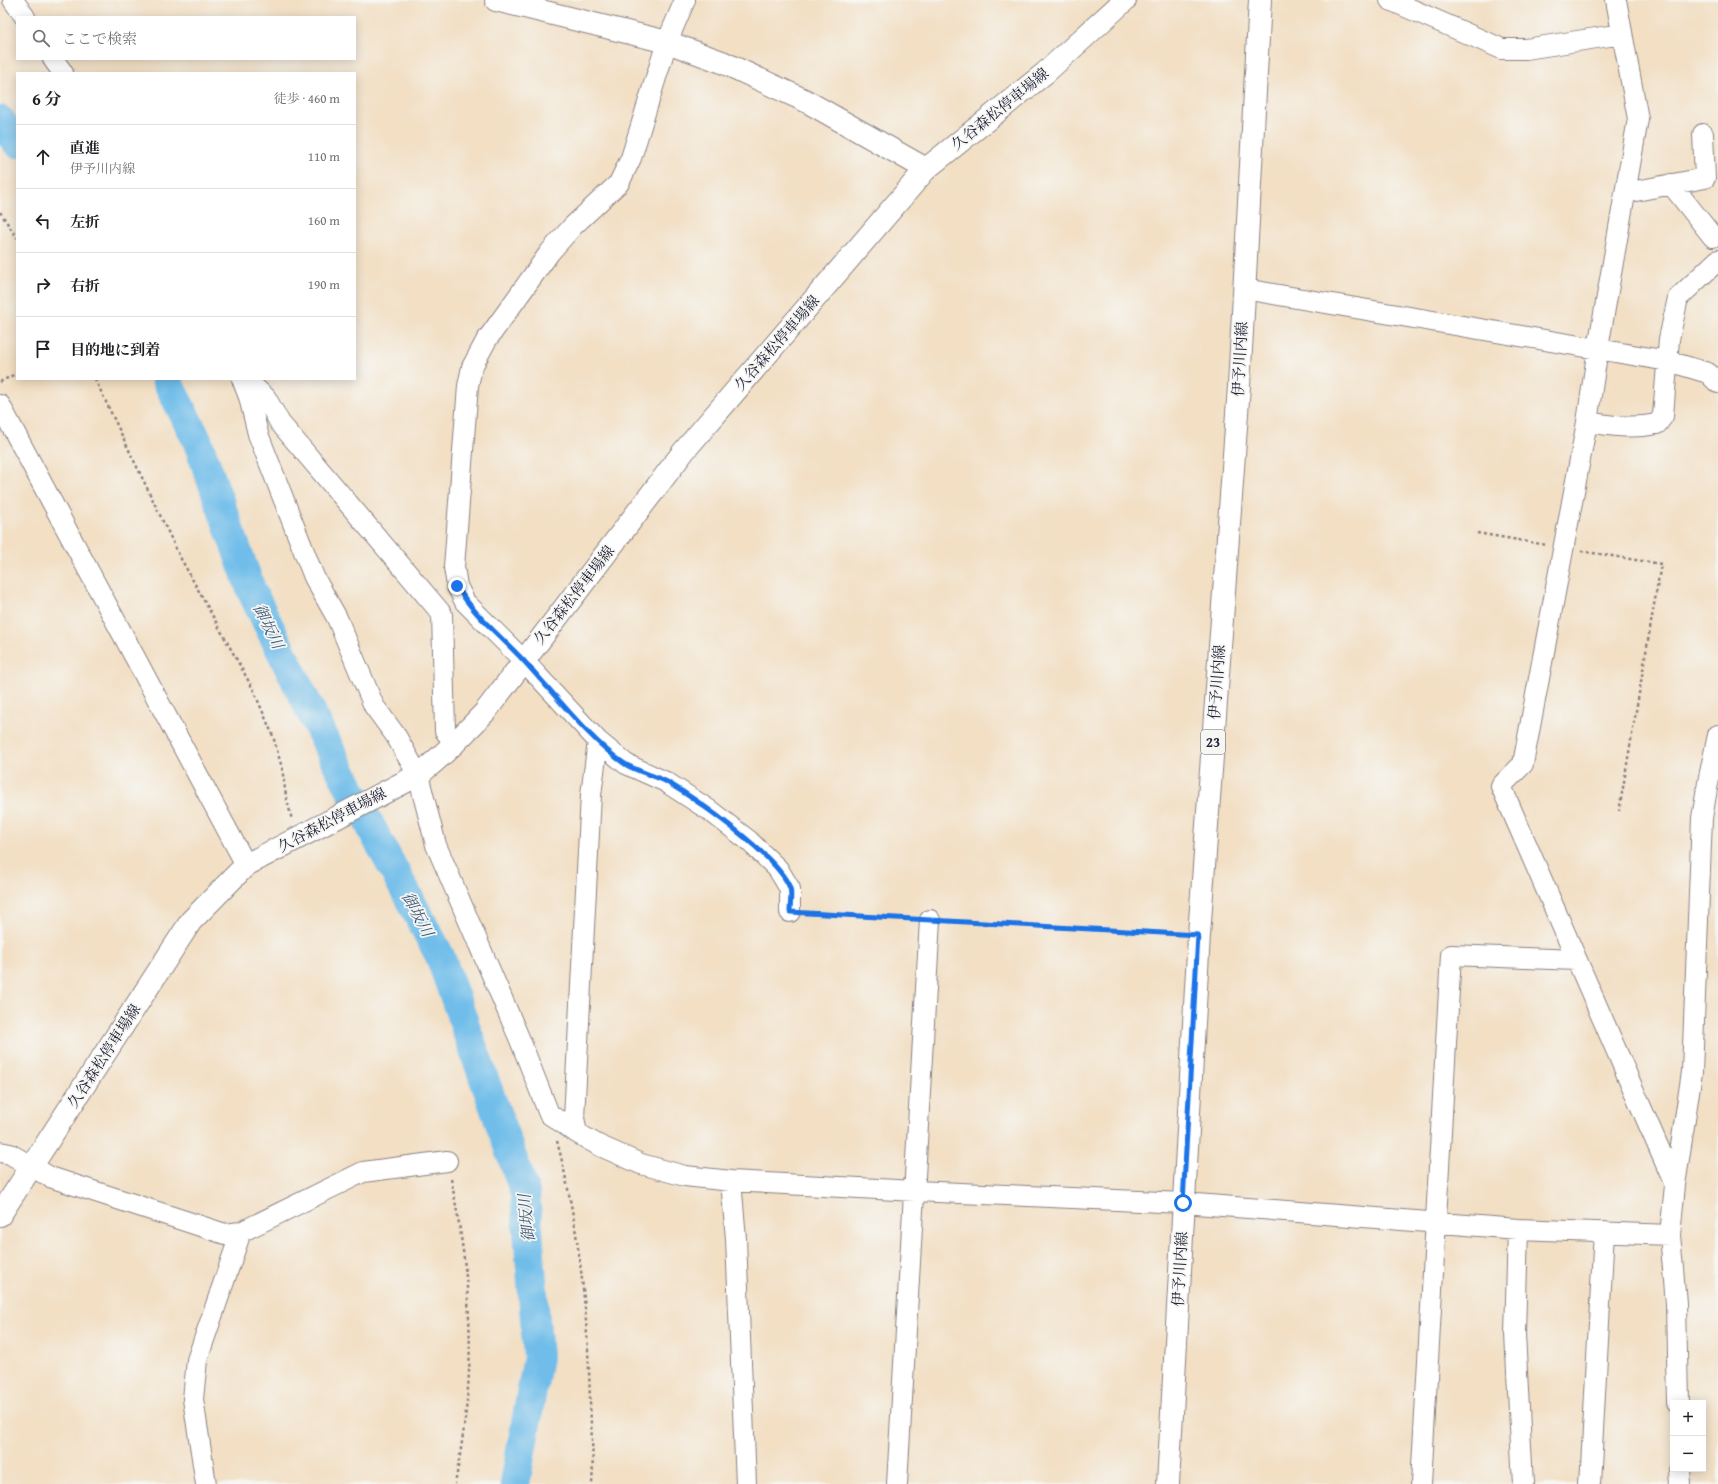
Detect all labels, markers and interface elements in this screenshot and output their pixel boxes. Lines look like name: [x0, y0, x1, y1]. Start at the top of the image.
search box: [16, 16, 356, 60]
icon: search: [30, 27, 52, 49]
text: ここで検索: [62, 28, 137, 49]
street label: 久谷森松停車場線: [946, 63, 1053, 155]
text: 6 分: [32, 86, 62, 111]
text: 徒歩 · 460 m: [274, 89, 340, 108]
text: 直進: [70, 137, 100, 158]
icon: ahead: [32, 146, 54, 168]
text: 110 m: [308, 147, 340, 166]
text: 伊予川内線: [70, 159, 135, 178]
icon: left: [32, 210, 54, 232]
text: 左折: [70, 211, 100, 232]
text: 160 m: [308, 211, 340, 230]
icon: right: [32, 274, 54, 296]
text: 右折: [70, 275, 100, 296]
text: 190 m: [308, 275, 340, 294]
street label: 久谷森松停車場線: [729, 290, 824, 395]
street label: 伊予川内線: [1227, 321, 1252, 397]
icon: arrive: [32, 338, 54, 360]
text: 目的地に到着: [70, 339, 160, 360]
street label: 久谷森松停車場線: [528, 541, 619, 648]
route end: [448, 577, 466, 595]
water label: 御坂川: [248, 599, 291, 655]
street label: 伊予川内線: [1203, 644, 1230, 720]
road number: 23: [1201, 730, 1225, 754]
street label: 久谷森松停車場線: [274, 782, 390, 857]
water label: 御坂川: [396, 887, 441, 943]
street label: 久谷森松停車場線: [62, 1000, 145, 1112]
water label: 御坂川: [511, 1191, 540, 1243]
route start: [1174, 1194, 1192, 1212]
street label: 伊予川内線: [1167, 1231, 1192, 1307]
map controls: [1670, 1400, 1706, 1472]
button: +: [1670, 1400, 1706, 1436]
button: −: [1670, 1436, 1706, 1472]

